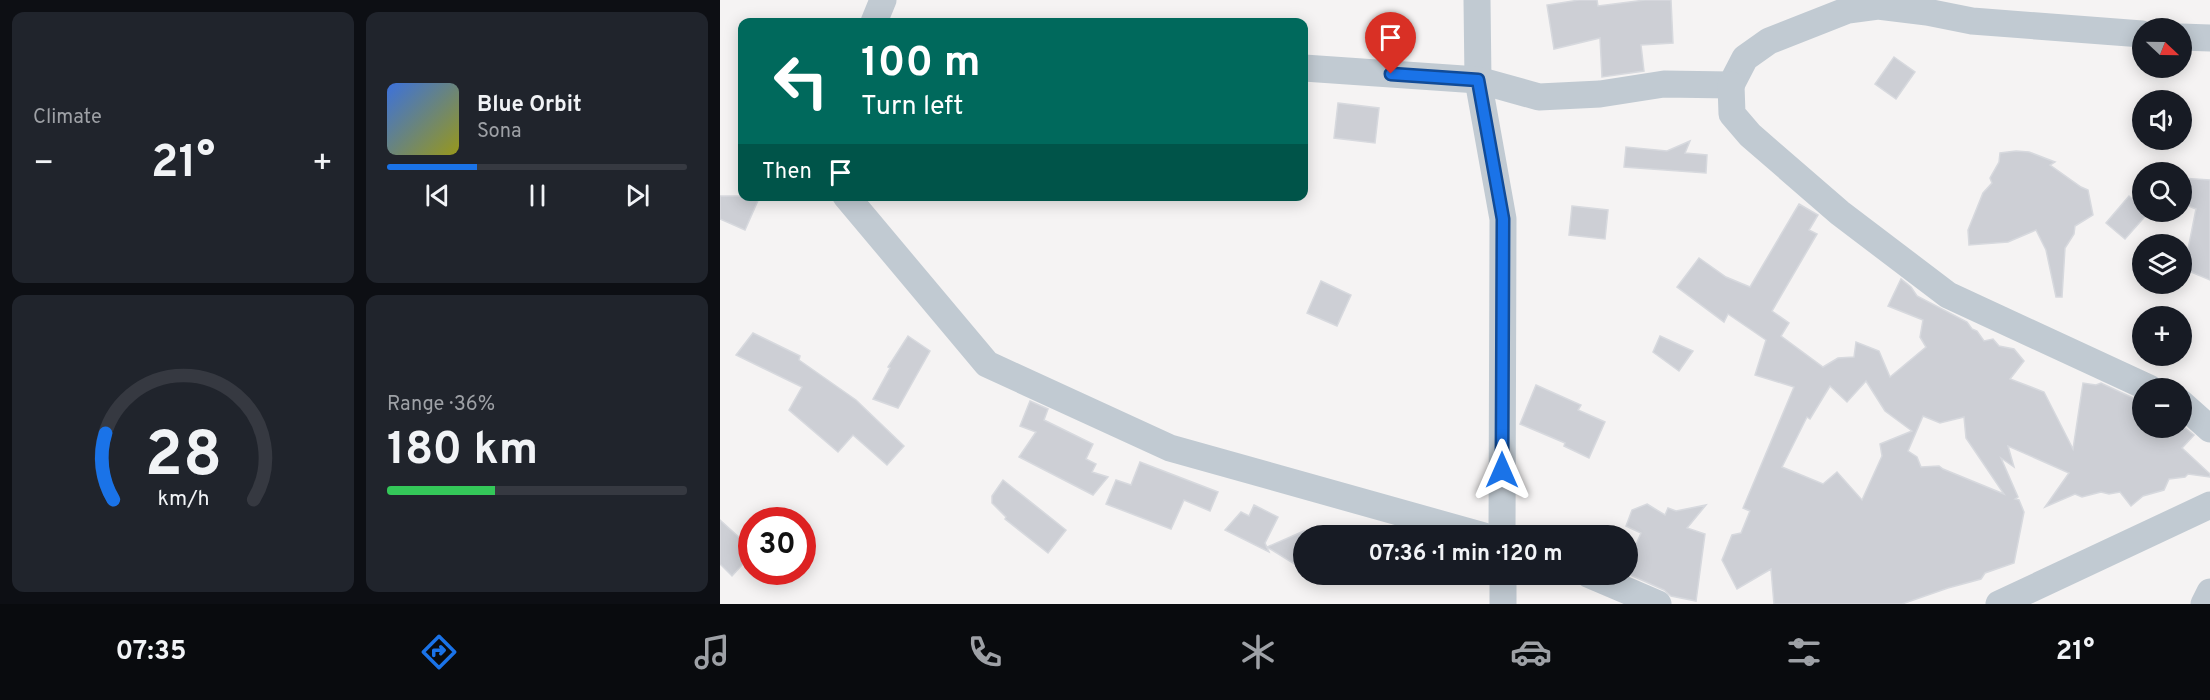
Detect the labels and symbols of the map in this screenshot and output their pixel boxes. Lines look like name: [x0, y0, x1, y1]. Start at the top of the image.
pin: [1365, 12, 1416, 74]
north arrow: [2132, 18, 2192, 78]
position arrow: [1470, 438, 1534, 502]
speed limit sign: 30: [738, 507, 816, 585]

